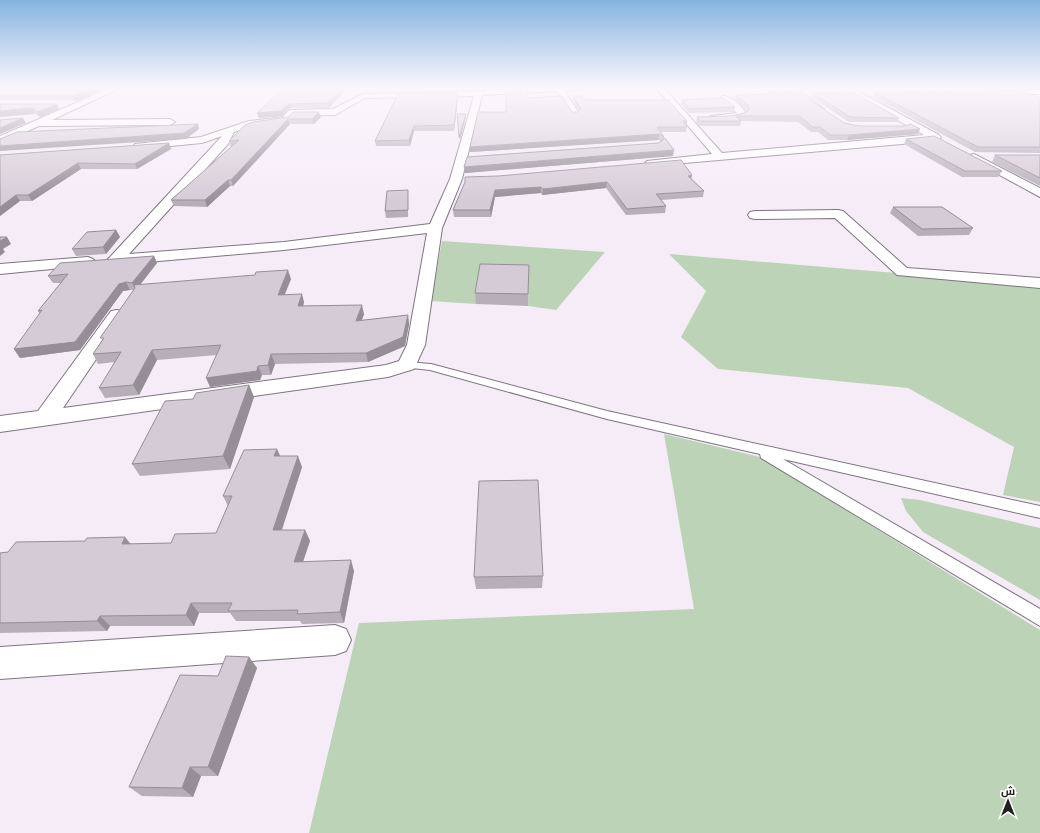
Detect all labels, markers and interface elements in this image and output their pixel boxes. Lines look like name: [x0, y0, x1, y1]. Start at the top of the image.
north arrow: [988, 781, 1028, 821]
text: ش: [1001, 785, 1015, 798]

